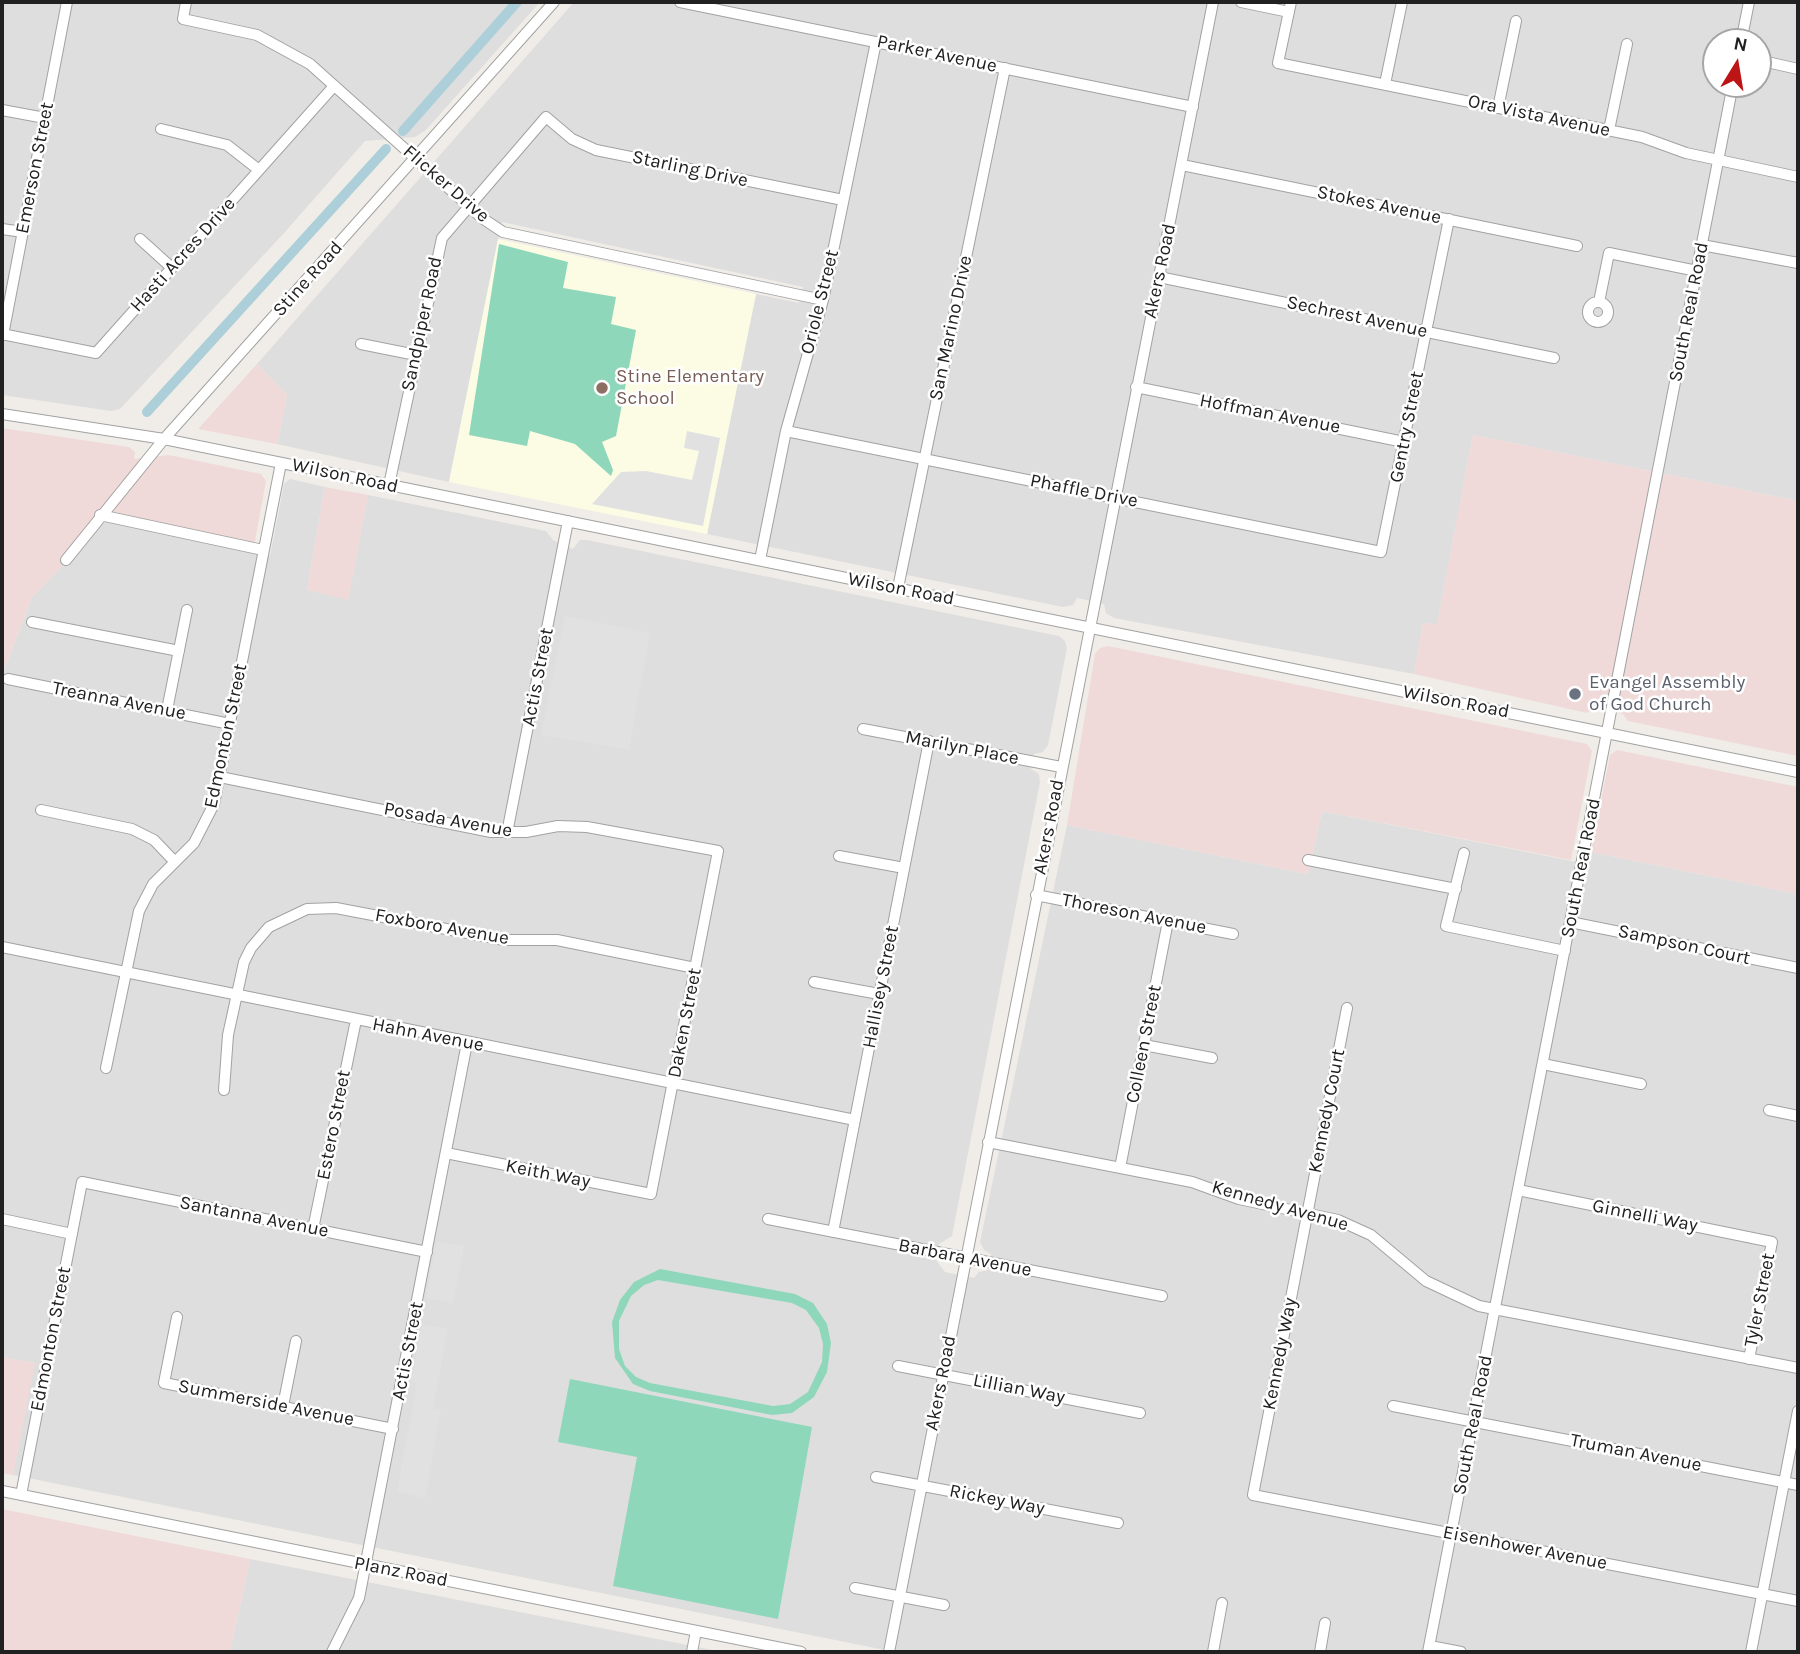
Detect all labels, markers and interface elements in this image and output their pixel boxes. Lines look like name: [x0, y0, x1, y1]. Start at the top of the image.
north arrow: [1702, 28, 1772, 98]
street label: Parker Avenue: [875, 30, 999, 78]
text: N: [1732, 32, 1749, 56]
street label: Ora Vista Avenue: [1466, 90, 1612, 142]
street label: Emerson Street: [11, 100, 59, 236]
street label: Flicker Drive: [398, 140, 494, 228]
street label: Starling Drive: [630, 146, 750, 192]
street label: Stokes Avenue: [1315, 181, 1443, 229]
street label: Hasti Acres Drive: [125, 193, 241, 317]
street label: Akers Road: [1139, 221, 1181, 321]
street label: Stine Road: [268, 237, 348, 321]
street label: South Real Road: [1664, 240, 1714, 384]
street label: Oriole Street: [796, 247, 844, 357]
street label: San Marino Drive: [924, 253, 978, 403]
street label: Sandpiper Road: [397, 254, 447, 394]
street label: Sechrest Avenue: [1285, 291, 1429, 343]
place label: Stine Elementary School: [616, 366, 764, 410]
street label: Gentry Street: [1385, 369, 1429, 485]
marker: Stine Elementary School: [594, 380, 610, 396]
street label: Hoffman Avenue: [1198, 389, 1342, 439]
street label: Wilson Road: [290, 454, 400, 498]
street label: Phaffle Drive: [1028, 469, 1140, 513]
street label: Wilson Road: [846, 568, 956, 610]
street label: Actis Street: [517, 626, 559, 728]
street label: Edmonton Street: [200, 662, 252, 810]
place label: Evangel Assembly of God Church: [1589, 672, 1745, 716]
street label: Treanna Avenue: [50, 677, 188, 725]
street label: Wilson Road: [1401, 681, 1511, 723]
marker: Evangel Assembly of God Church: [1567, 686, 1583, 702]
street label: Marilyn Place: [903, 726, 1021, 770]
street label: Akers Road: [1029, 777, 1069, 877]
street label: South Real Road: [1556, 796, 1606, 940]
street label: Posada Avenue: [382, 797, 514, 843]
street label: Thoreson Avenue: [1060, 889, 1208, 939]
street label: Foxboro Avenue: [373, 904, 511, 950]
street label: Sampson Court: [1616, 920, 1752, 970]
street label: Hallisey Street: [858, 924, 904, 1050]
street label: Daken Street: [663, 966, 707, 1080]
street label: Colleen Street: [1121, 983, 1167, 1105]
street label: Hahn Avenue: [370, 1013, 486, 1057]
street label: Kennedy Court: [1304, 1047, 1350, 1175]
street label: Estero Street: [312, 1068, 356, 1182]
street label: Keith Way: [504, 1155, 592, 1193]
street label: Kennedy Avenue: [1209, 1176, 1351, 1236]
street label: Santanna Avenue: [177, 1191, 331, 1243]
street label: Ginnelli Way: [1590, 1195, 1700, 1237]
street label: Barbara Avenue: [896, 1234, 1034, 1282]
street label: Tyler Street: [1740, 1251, 1780, 1349]
street label: Edmonton Street: [26, 1265, 76, 1413]
street label: Kennedy Way: [1258, 1296, 1302, 1412]
street label: Actis Street: [387, 1300, 429, 1402]
street label: Akers Road: [921, 1333, 961, 1433]
street label: South Real Road: [1448, 1353, 1498, 1497]
street label: Lillian Way: [971, 1369, 1067, 1409]
street label: Summerside Avenue: [176, 1375, 356, 1431]
street label: Truman Avenue: [1568, 1429, 1704, 1477]
street label: Rickey Way: [947, 1480, 1047, 1520]
street label: Eisenhower Avenue: [1441, 1521, 1609, 1575]
street label: Planz Road: [352, 1552, 450, 1592]

